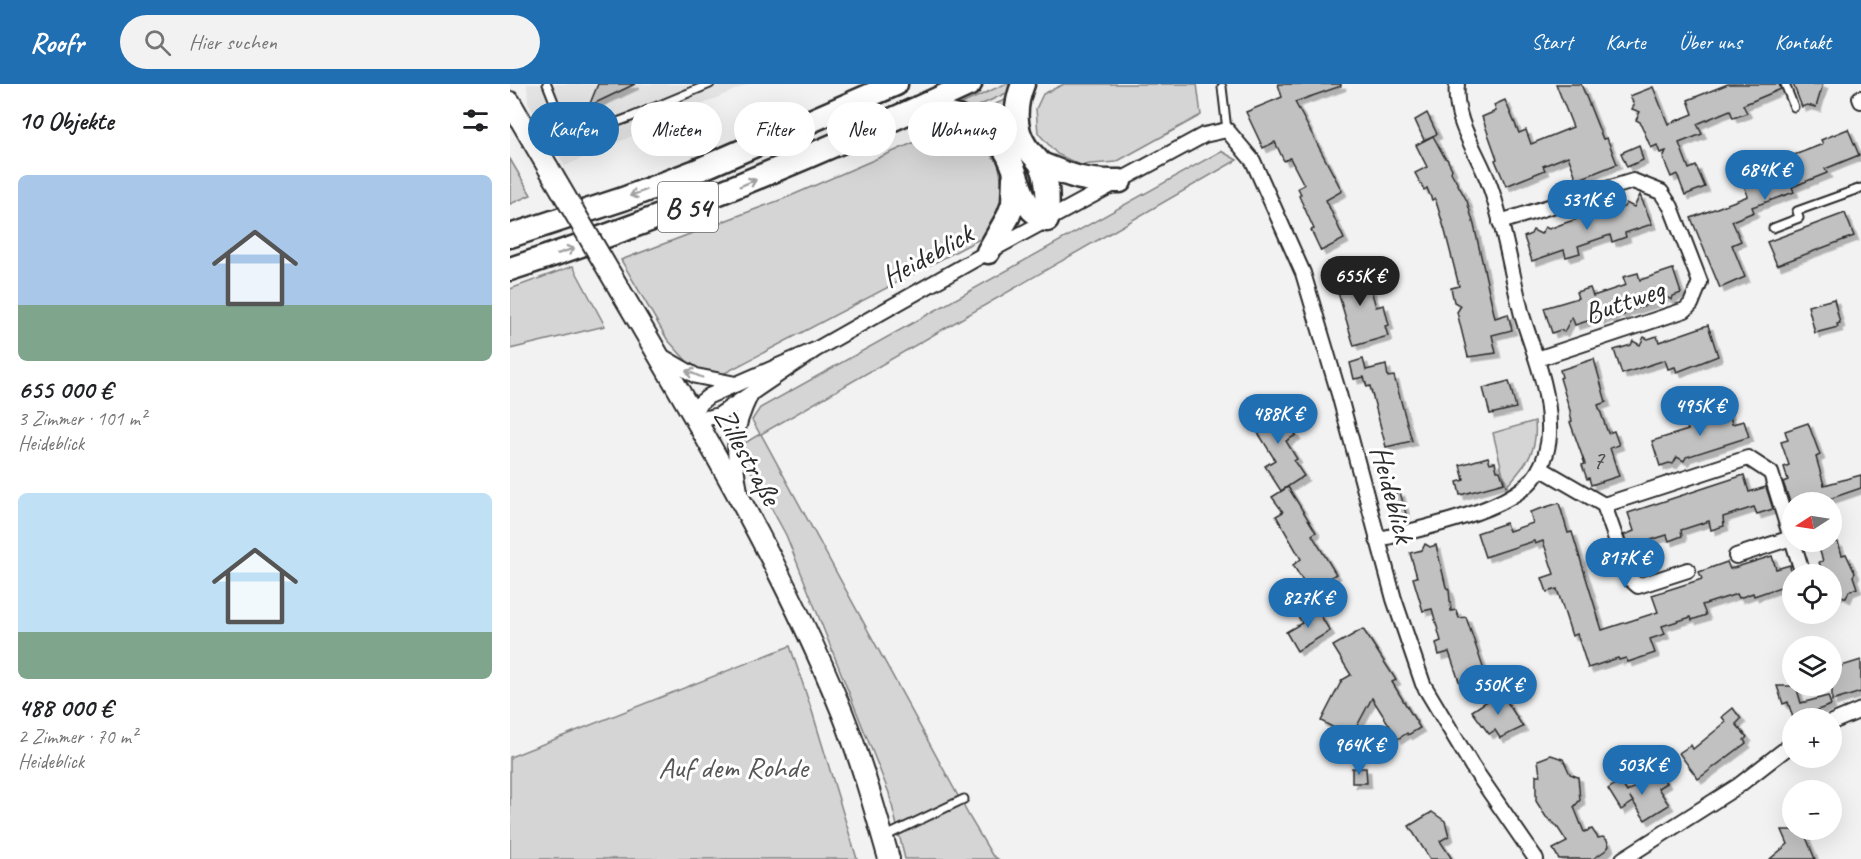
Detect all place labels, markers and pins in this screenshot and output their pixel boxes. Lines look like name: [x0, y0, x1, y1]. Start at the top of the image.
pin: 684K €: [1716, 150, 1814, 201]
pin: 531K €: [1538, 180, 1636, 231]
pin: 655K €: [1311, 256, 1409, 307]
pin: 495K €: [1651, 386, 1749, 437]
pin: 488K €: [1229, 394, 1327, 445]
pin: 817K €: [1576, 538, 1674, 589]
pin: 827K €: [1259, 578, 1357, 629]
pin: 550K €: [1449, 665, 1547, 716]
pin: 964K €: [1310, 725, 1408, 776]
pin: 503K €: [1593, 745, 1691, 796]

